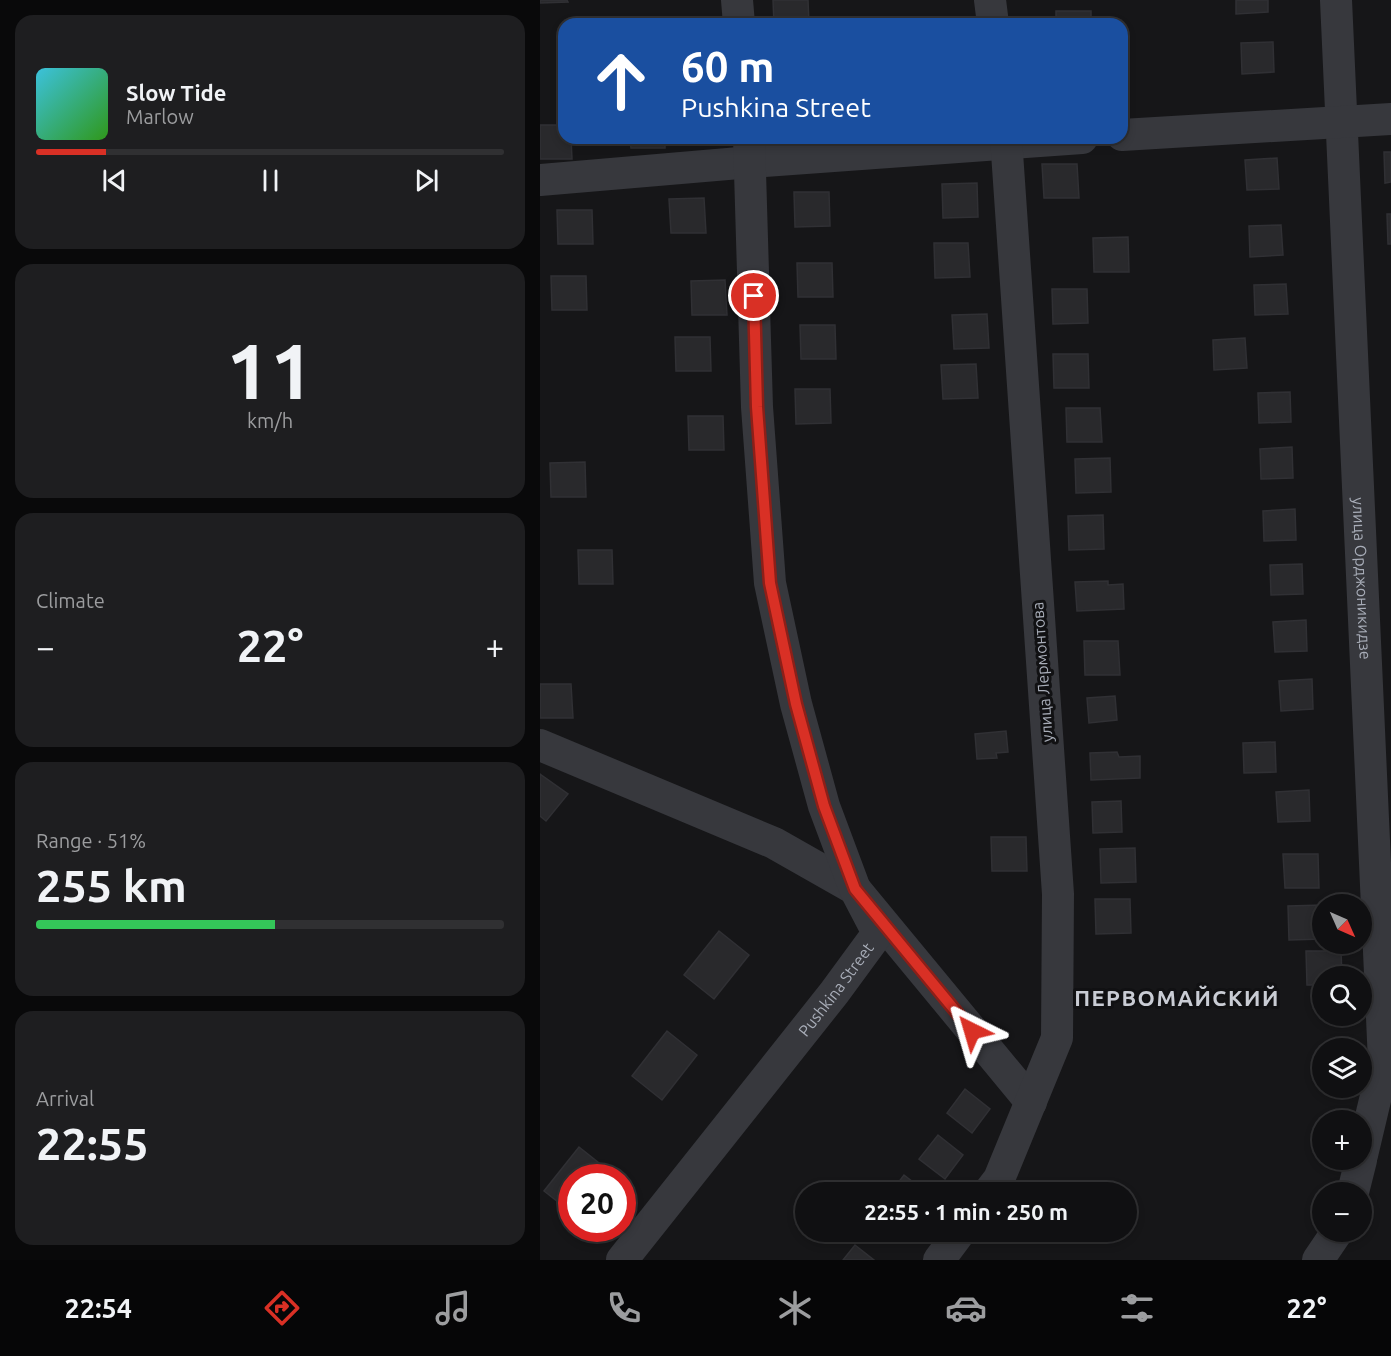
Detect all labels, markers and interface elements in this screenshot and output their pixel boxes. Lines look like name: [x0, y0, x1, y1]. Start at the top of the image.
icon: ahead: [582, 42, 660, 120]
text: 60 m: [681, 43, 775, 90]
text: Slow Tide: [126, 80, 226, 105]
text: Pushkina Street: [681, 92, 871, 122]
text: Marlow: [126, 105, 194, 128]
icon: previous: [98, 164, 131, 197]
icon: pause: [254, 164, 287, 197]
icon: next: [410, 164, 443, 197]
pin: [728, 270, 779, 321]
icon: arrive: [737, 279, 770, 312]
text: 11: [226, 326, 314, 414]
text: km/h: [247, 409, 293, 432]
street label: улица Орджоникидзе: [1349, 497, 1375, 660]
text: Climate: [36, 589, 105, 612]
street label: улица Лермонтова: [1028, 601, 1056, 743]
text: 22°: [237, 620, 303, 671]
text: −: [36, 628, 55, 665]
text: +: [485, 628, 504, 665]
text: Range · 51%: [36, 829, 146, 852]
text: 255 km: [36, 860, 187, 911]
north arrow: [1312, 894, 1372, 954]
map controls: [1312, 894, 1372, 1242]
street label: Pushkina Street: [794, 938, 877, 1039]
button: search: [1312, 966, 1372, 1026]
district label: ПЕРВОМАЙСКИЙ: [1074, 985, 1280, 1010]
position arrow: [940, 999, 1004, 1063]
button: layers: [1312, 1038, 1372, 1098]
text: Arrival: [36, 1087, 94, 1110]
button: +: [1312, 1110, 1372, 1170]
text: 22:55: [36, 1118, 149, 1169]
speed limit sign: 20: [558, 1164, 636, 1242]
button: −: [1312, 1182, 1372, 1242]
text: 22:55 · 1 min · 250 m: [864, 1199, 1068, 1224]
icon: directions: [261, 1287, 303, 1329]
icon: music: [432, 1287, 474, 1329]
icon: phone: [603, 1287, 645, 1329]
icon: climate: [774, 1287, 816, 1329]
icon: car: [945, 1287, 987, 1329]
icon: filters: [1116, 1287, 1158, 1329]
text: 22:54: [64, 1293, 132, 1323]
text: 22°: [1286, 1293, 1326, 1323]

